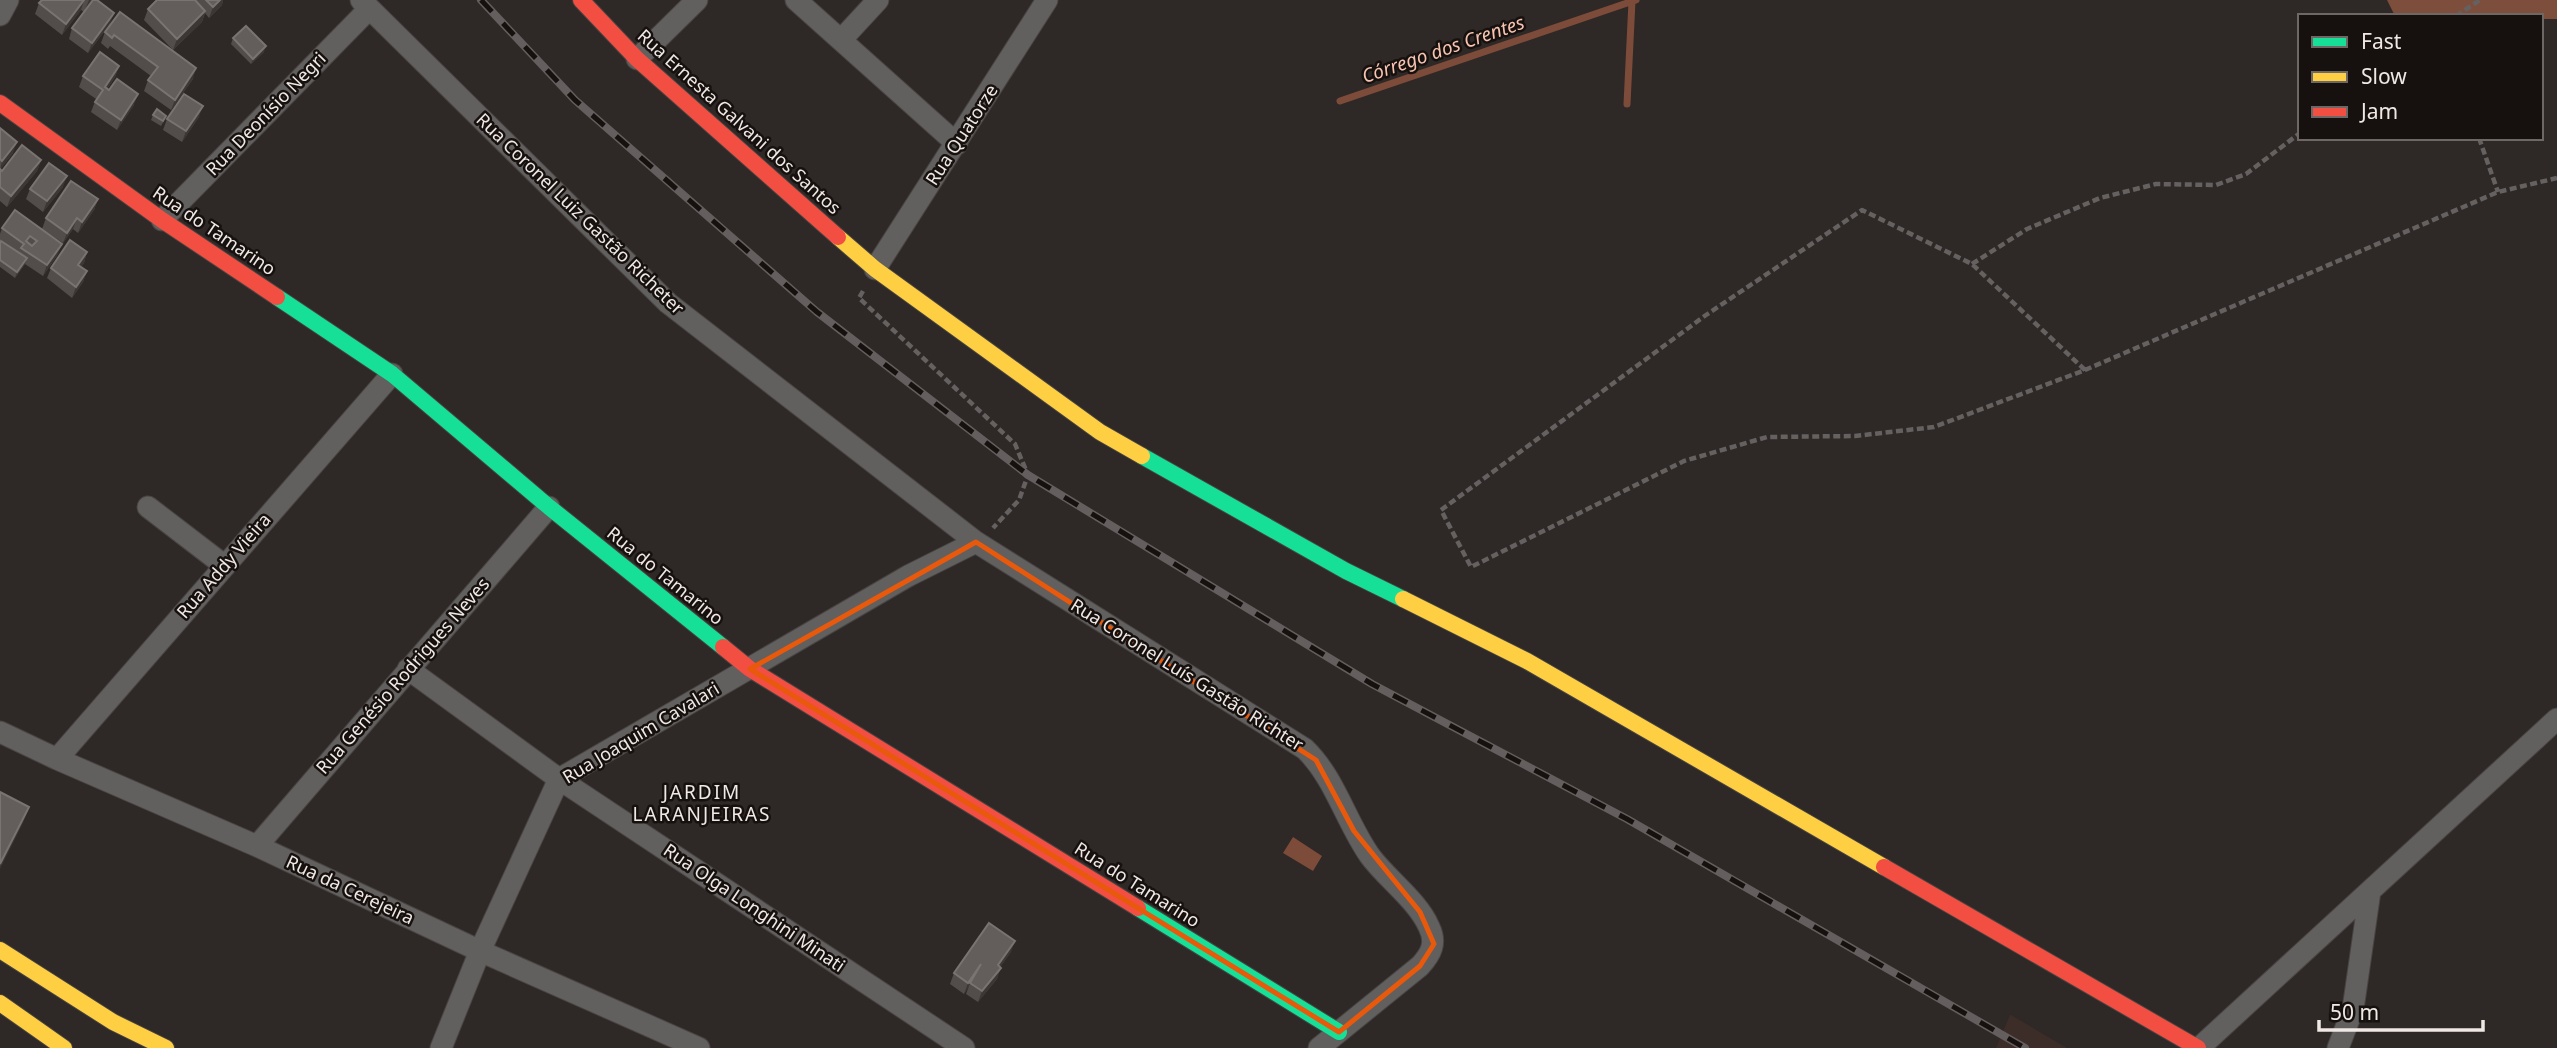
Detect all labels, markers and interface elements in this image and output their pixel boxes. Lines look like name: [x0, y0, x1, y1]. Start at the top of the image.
water label: Córrego dos Crentes: [1358, 9, 1528, 89]
legend: [2298, 14, 2543, 140]
street label: Rua Ernesta Galvani dos Santos: [633, 23, 846, 219]
text: Fast: [2361, 27, 2402, 55]
street label: Rua Deonísio Negri: [200, 46, 330, 180]
text: Slow: [2361, 62, 2407, 90]
street label: Rua Quatorze: [920, 79, 1003, 190]
text: Jam: [2359, 97, 2398, 125]
street label: Rua Coronel Luiz Gastão Richeter: [472, 107, 690, 320]
street label: Rua do Tamarino: [148, 180, 281, 280]
street label: Rua Addy Vieira: [171, 508, 276, 623]
street label: Rua do Tamarino: [602, 521, 729, 630]
street label: Rua Genésio Rodrigues Neves: [310, 572, 494, 779]
street label: Rua Coronel Luís Gastão Richter: [1067, 592, 1309, 756]
street label: Rua Joaquim Cavalari: [558, 676, 723, 788]
district label: JARDIM LARANJEIRAS: [632, 779, 772, 827]
street label: Rua do Tamarino: [1070, 836, 1205, 932]
street label: Rua Olga Longhini Minati: [659, 837, 850, 977]
street label: Rua da Cerejeira: [283, 849, 418, 929]
scale bar: [2319, 988, 2484, 1032]
text: 50 m: [2330, 998, 2379, 1026]

